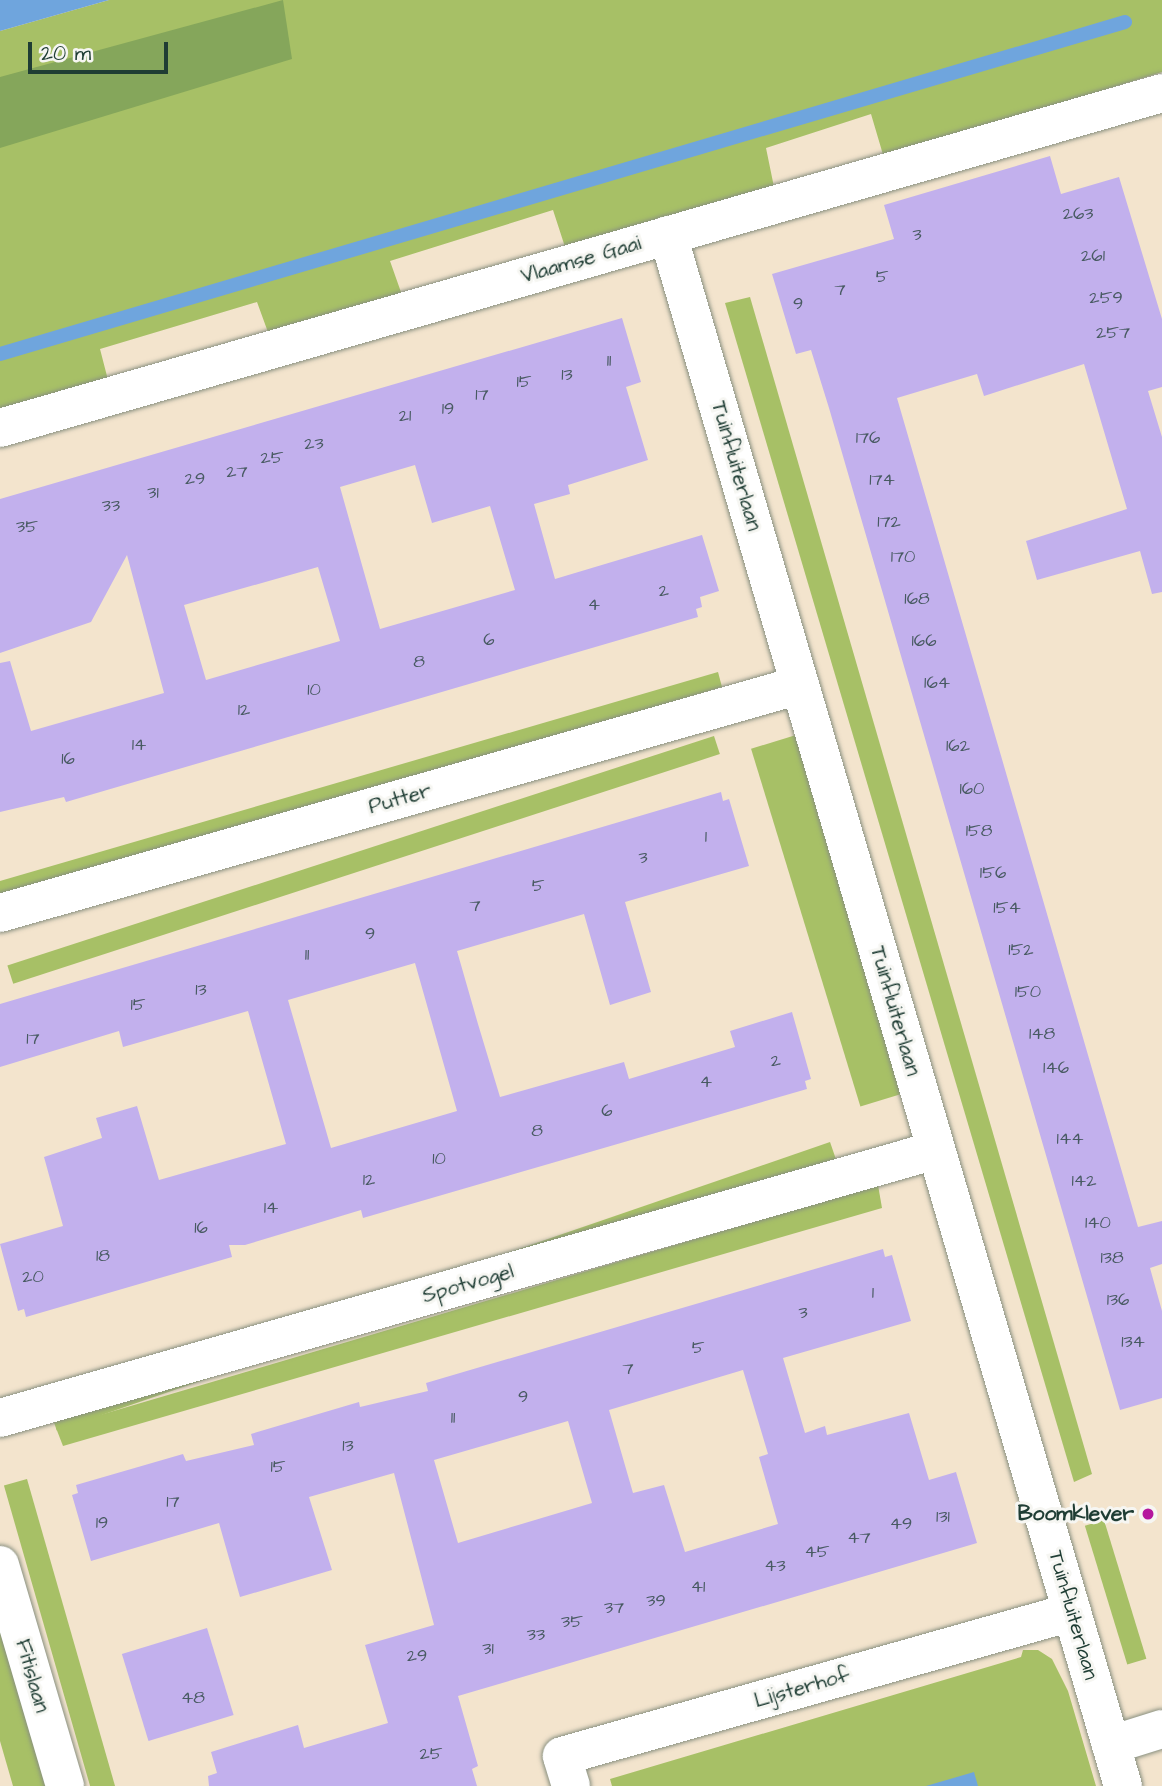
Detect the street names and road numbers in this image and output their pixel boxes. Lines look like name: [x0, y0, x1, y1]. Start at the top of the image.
street label: Vlaamse Gaai: [518, 231, 644, 289]
street label: Tuinfluiterlaan: [705, 398, 767, 534]
street label: Putter: [366, 778, 434, 820]
street label: Tuinfluiterlaan: [864, 943, 926, 1079]
street label: Spotvogel: [420, 1259, 516, 1309]
street label: Tuinfluiterlaan: [1042, 1547, 1104, 1683]
street label: Fitislaan: [10, 1636, 54, 1716]
street label: Lijsterhof: [751, 1662, 853, 1714]

